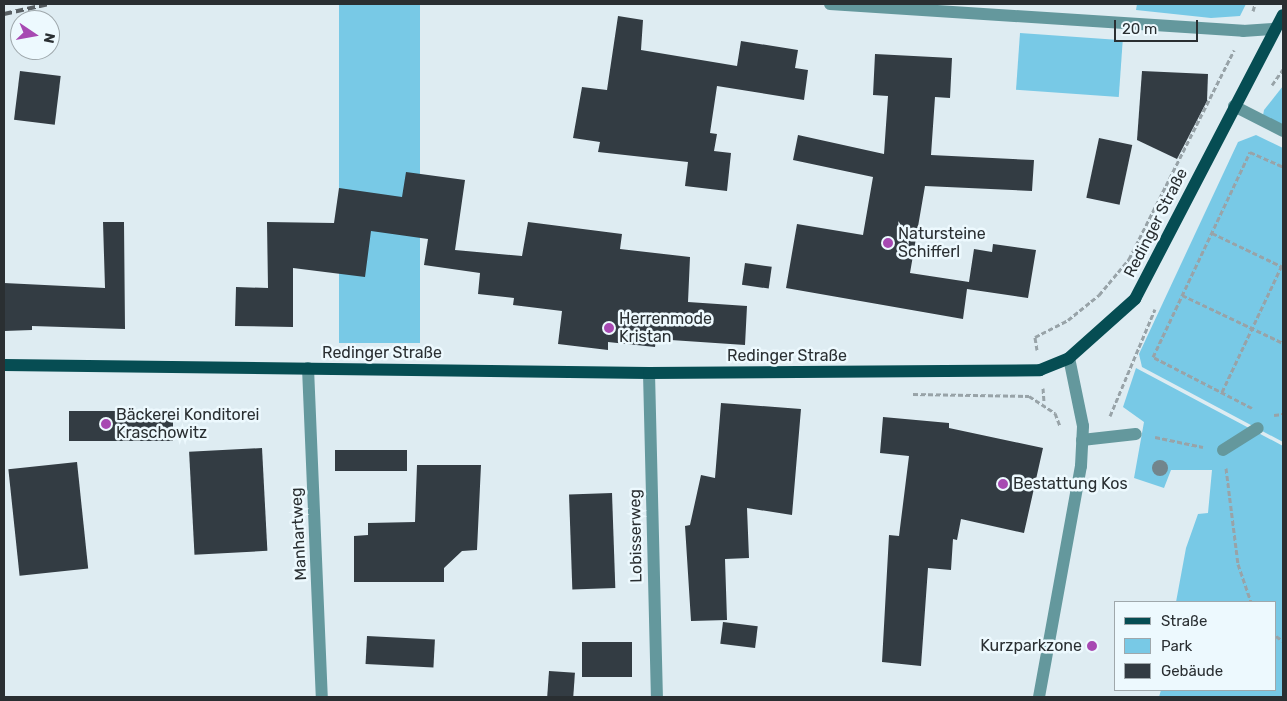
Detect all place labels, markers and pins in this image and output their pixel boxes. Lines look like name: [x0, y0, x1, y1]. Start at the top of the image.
place label: Natursteine Schifferl: [898, 224, 986, 262]
marker: Natursteine Schifferl: [882, 237, 894, 249]
place label: Herrenmode Kristan: [619, 309, 712, 347]
marker: Herrenmode Kristan: [603, 322, 615, 334]
place label: Bäckerei Konditorei Kraschowitz: [116, 405, 259, 443]
marker: Bäckerei Konditorei Kraschowitz: [100, 418, 112, 430]
place label: Bestattung Kos: [1013, 474, 1128, 494]
marker: Bestattung Kos: [997, 478, 1009, 490]
place label: Kurzparkzone: [980, 636, 1082, 656]
marker: Kurzparkzone: [1086, 640, 1098, 652]

